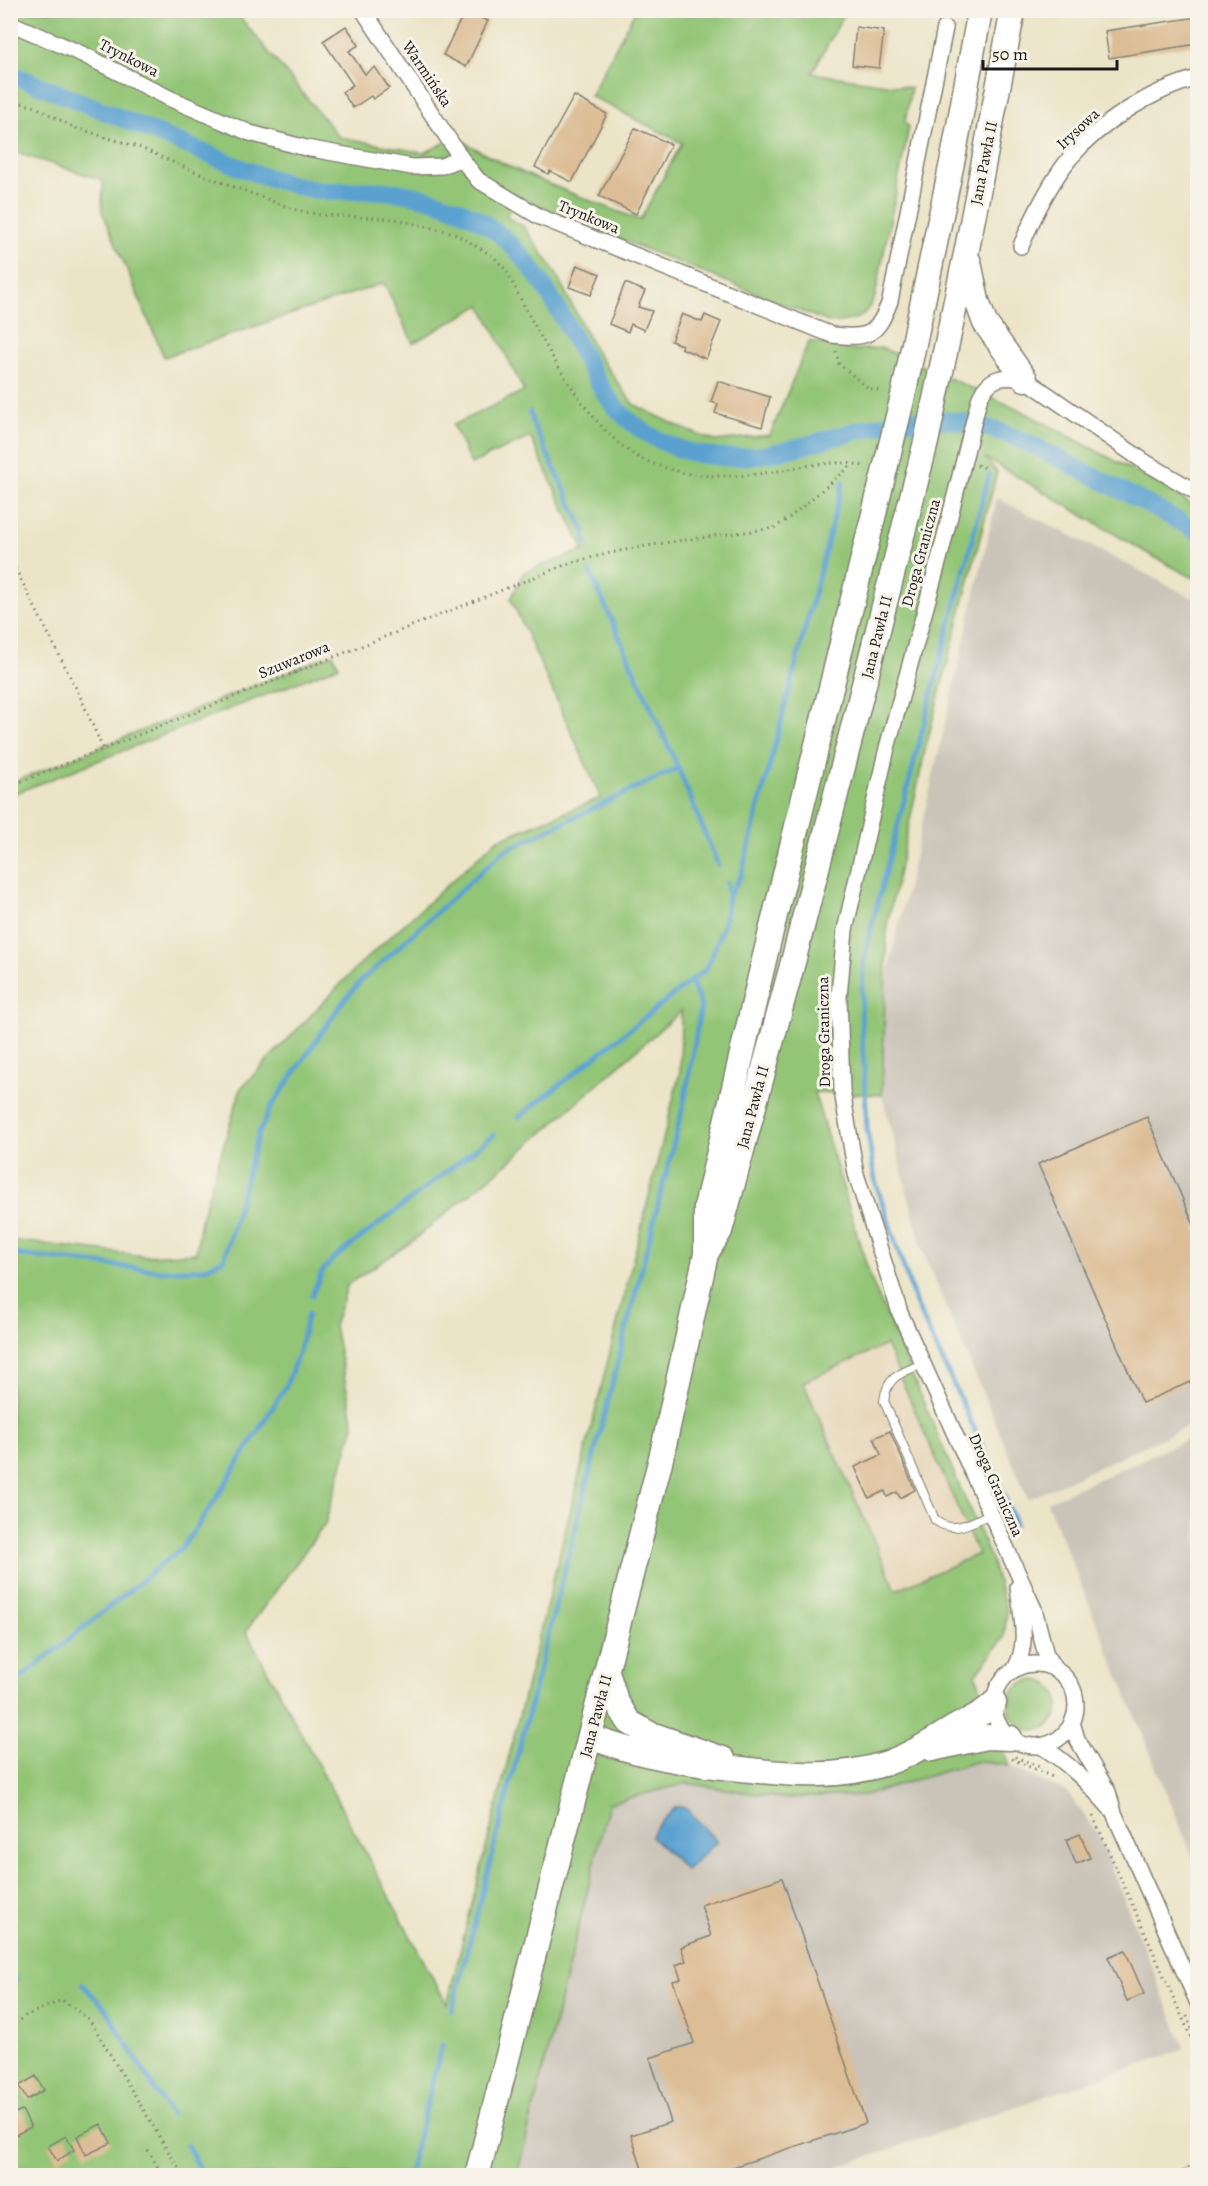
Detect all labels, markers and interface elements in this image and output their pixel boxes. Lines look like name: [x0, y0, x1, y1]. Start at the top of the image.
scale bar: [983, 33, 1116, 71]
street label: Trynkowa: [95, 34, 163, 83]
street label: Warmińska: [396, 36, 458, 112]
text: 50 m: [992, 42, 1028, 66]
street label: Irysowa: [1052, 103, 1105, 155]
street label: Jana Pawła II: [965, 119, 1003, 207]
street label: Trynkowa: [555, 195, 623, 239]
street label: Droga Graniczna: [896, 496, 946, 609]
street label: Jana Pawła II: [856, 593, 898, 681]
street label: Szuwarowa: [255, 636, 333, 684]
street label: Droga Graniczna: [812, 976, 836, 1088]
street label: Jana Pawła II: [731, 1063, 775, 1151]
street label: Droga Graniczna: [963, 1430, 1029, 1541]
street label: Jana Pawła II: [574, 1672, 618, 1760]

